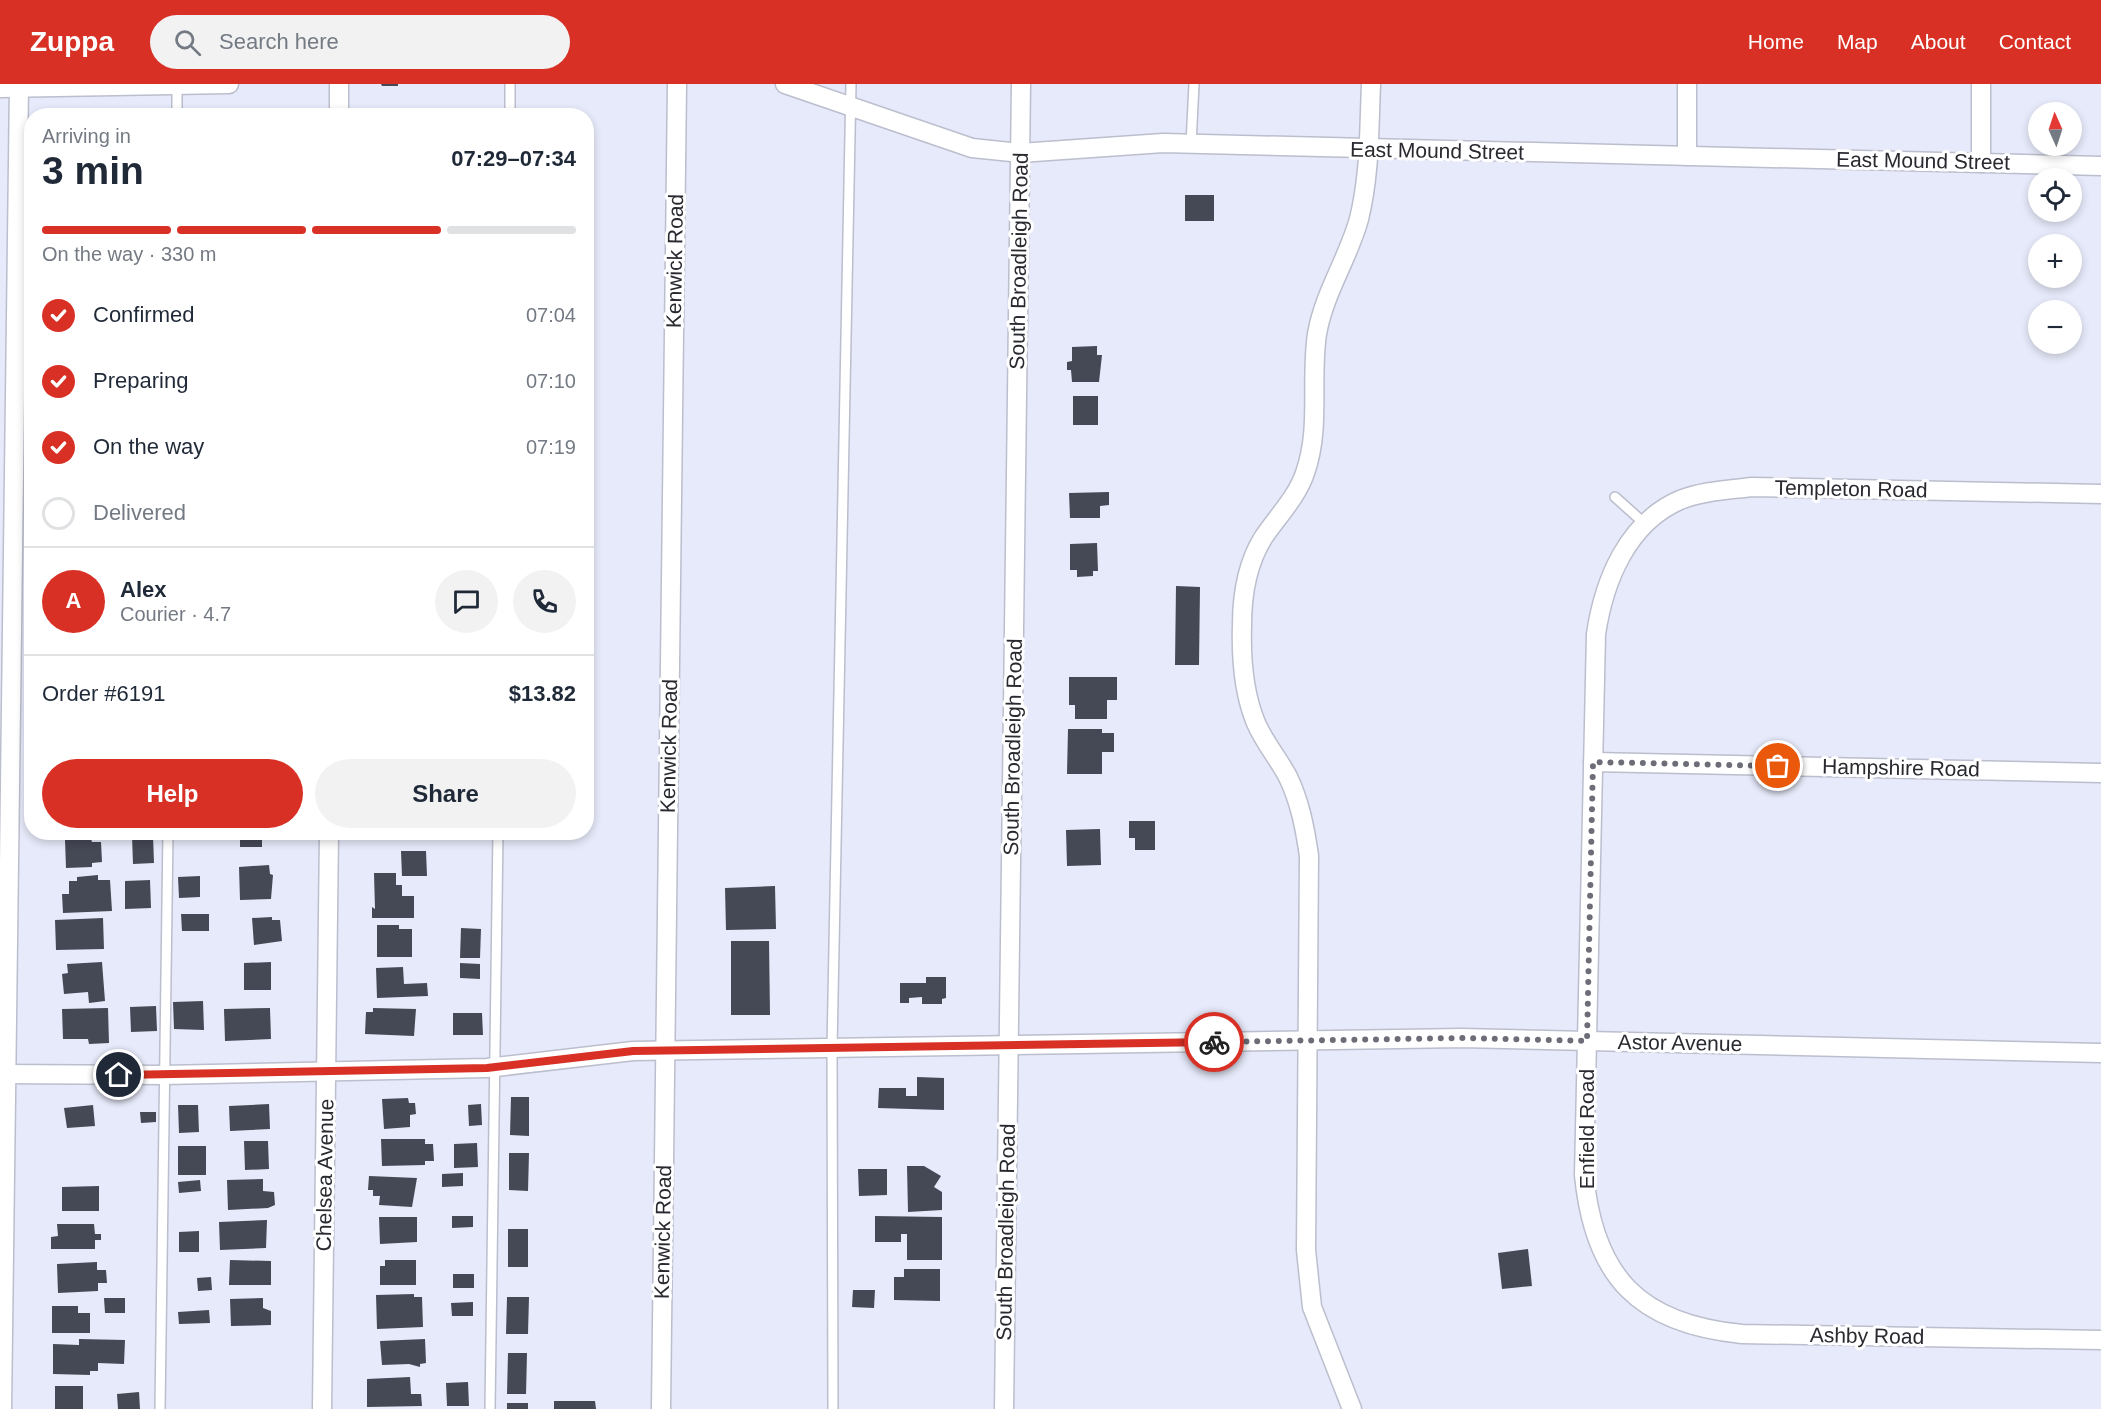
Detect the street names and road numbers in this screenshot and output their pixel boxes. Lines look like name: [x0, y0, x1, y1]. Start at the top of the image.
street label: East Mound Street: [1350, 137, 1524, 164]
street label: East Mound Street: [1836, 147, 2010, 174]
street label: South Broadleigh Road: [1005, 152, 1032, 370]
street label: Kenwick Road: [662, 194, 687, 328]
street label: Templeton Road: [1774, 476, 1928, 501]
street label: South Broadleigh Road: [999, 638, 1026, 856]
street label: Kenwick Road: [656, 679, 681, 813]
street label: Hampshire Road: [1822, 755, 1980, 780]
street label: Astor Avenue: [1618, 1030, 1742, 1055]
street label: Enfield Road: [1575, 1069, 1598, 1189]
street label: Chelsea Avenue: [312, 1099, 337, 1251]
street label: South Broadleigh Road: [992, 1123, 1019, 1341]
street label: Kenwick Road: [650, 1165, 675, 1299]
street label: Ashby Road: [1810, 1323, 1924, 1348]

